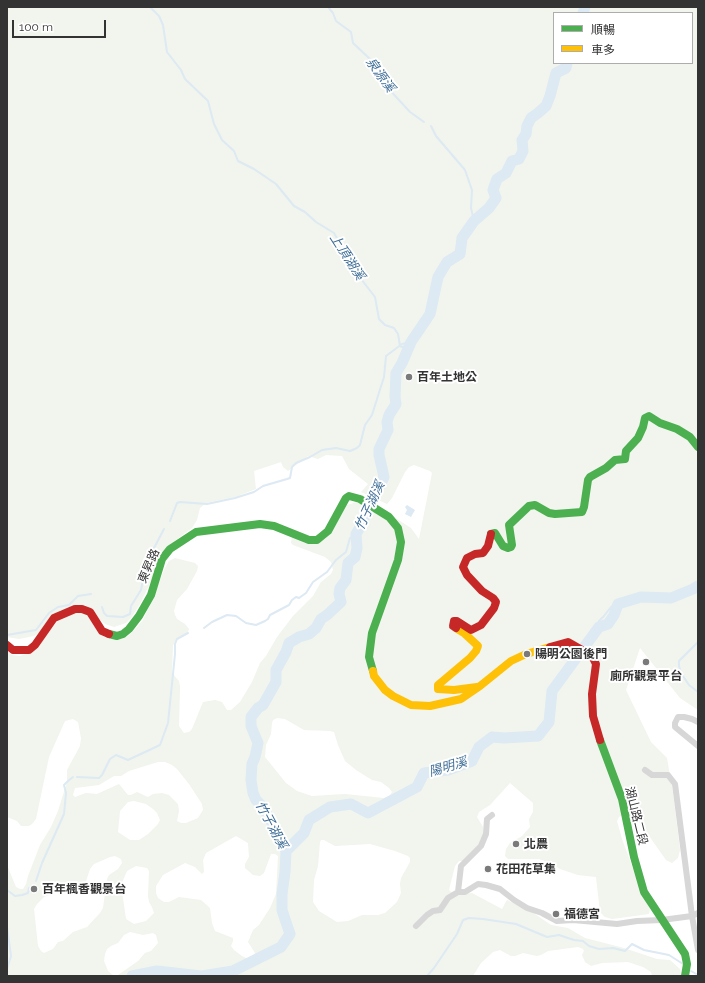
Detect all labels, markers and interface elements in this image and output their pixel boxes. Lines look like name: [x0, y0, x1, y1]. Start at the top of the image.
scale bar: [14, 12, 108, 38]
legend: [553, 12, 693, 64]
text: 100 m: [19, 20, 53, 34]
text: 順暢: [591, 23, 615, 37]
text: 車多: [591, 43, 615, 57]
water label: 泉源溪: [362, 55, 398, 95]
water label: 上頂湖溪: [326, 231, 368, 283]
place label: 百年土地公: [417, 370, 477, 384]
marker: 百年土地公: [404, 372, 414, 382]
water label: 竹子湖溪: [352, 479, 388, 533]
street label: 東昇路: [135, 547, 163, 585]
place label: 陽明公園後門: [535, 647, 607, 661]
marker: 陽明公園後門: [522, 649, 532, 659]
marker: 廁所觀景平台: [641, 657, 651, 667]
place label: 廁所觀景平台: [610, 669, 682, 683]
water label: 陽明溪: [427, 754, 469, 780]
street label: 湖山路二段: [622, 785, 650, 847]
water label: 竹子湖溪: [252, 798, 290, 852]
place label: 北農: [524, 837, 548, 851]
marker: 北農: [511, 839, 521, 849]
place label: 花田花草集: [496, 862, 556, 876]
marker: 花田花草集: [483, 864, 493, 874]
place label: 百年楓香觀景台: [42, 882, 126, 896]
marker: 百年楓香觀景台: [29, 884, 39, 894]
place label: 福德宮: [564, 907, 600, 921]
marker: 福德宮: [551, 909, 561, 919]

